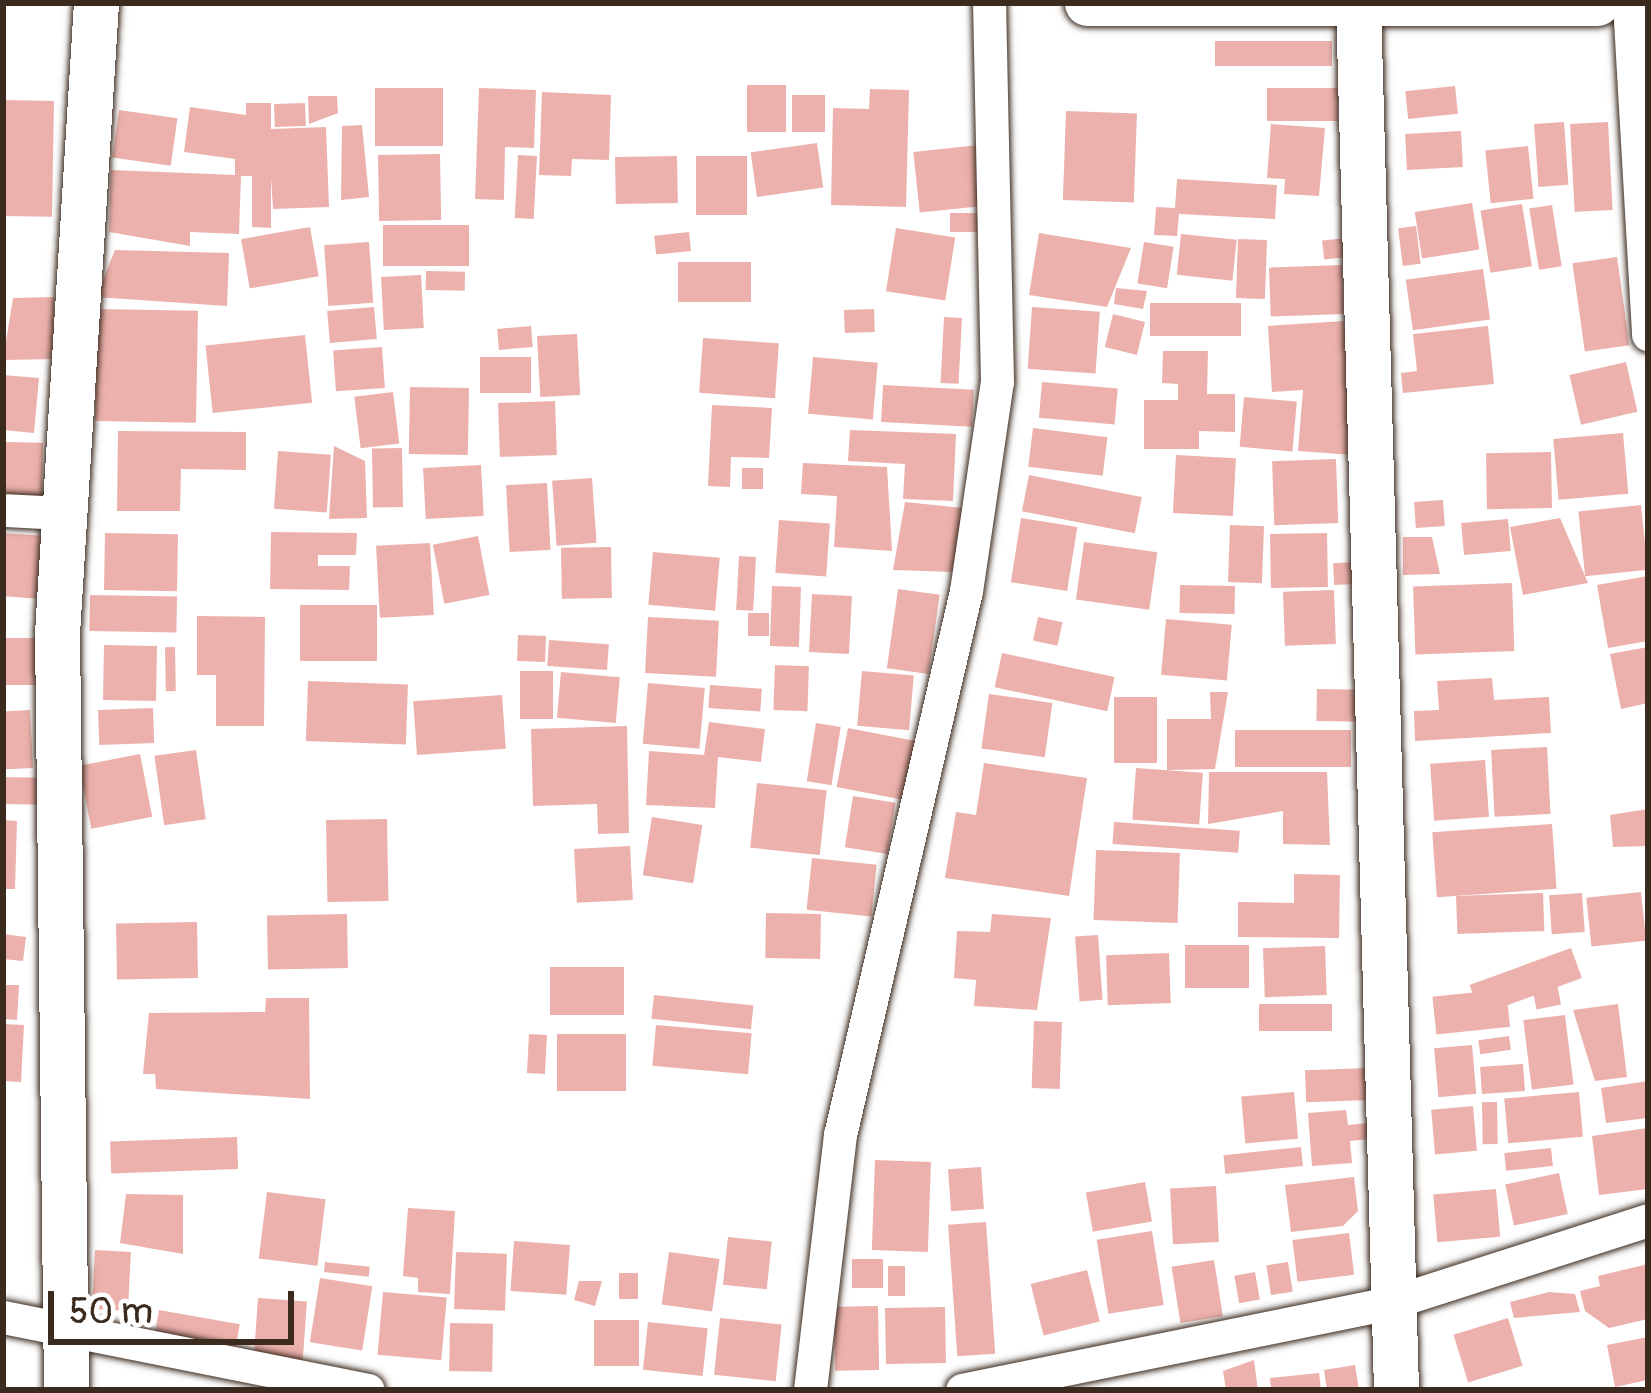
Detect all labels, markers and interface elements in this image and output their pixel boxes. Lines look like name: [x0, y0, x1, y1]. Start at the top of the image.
scale bar: [54, 1267, 300, 1341]
text: 50 m: [69, 1289, 153, 1334]

